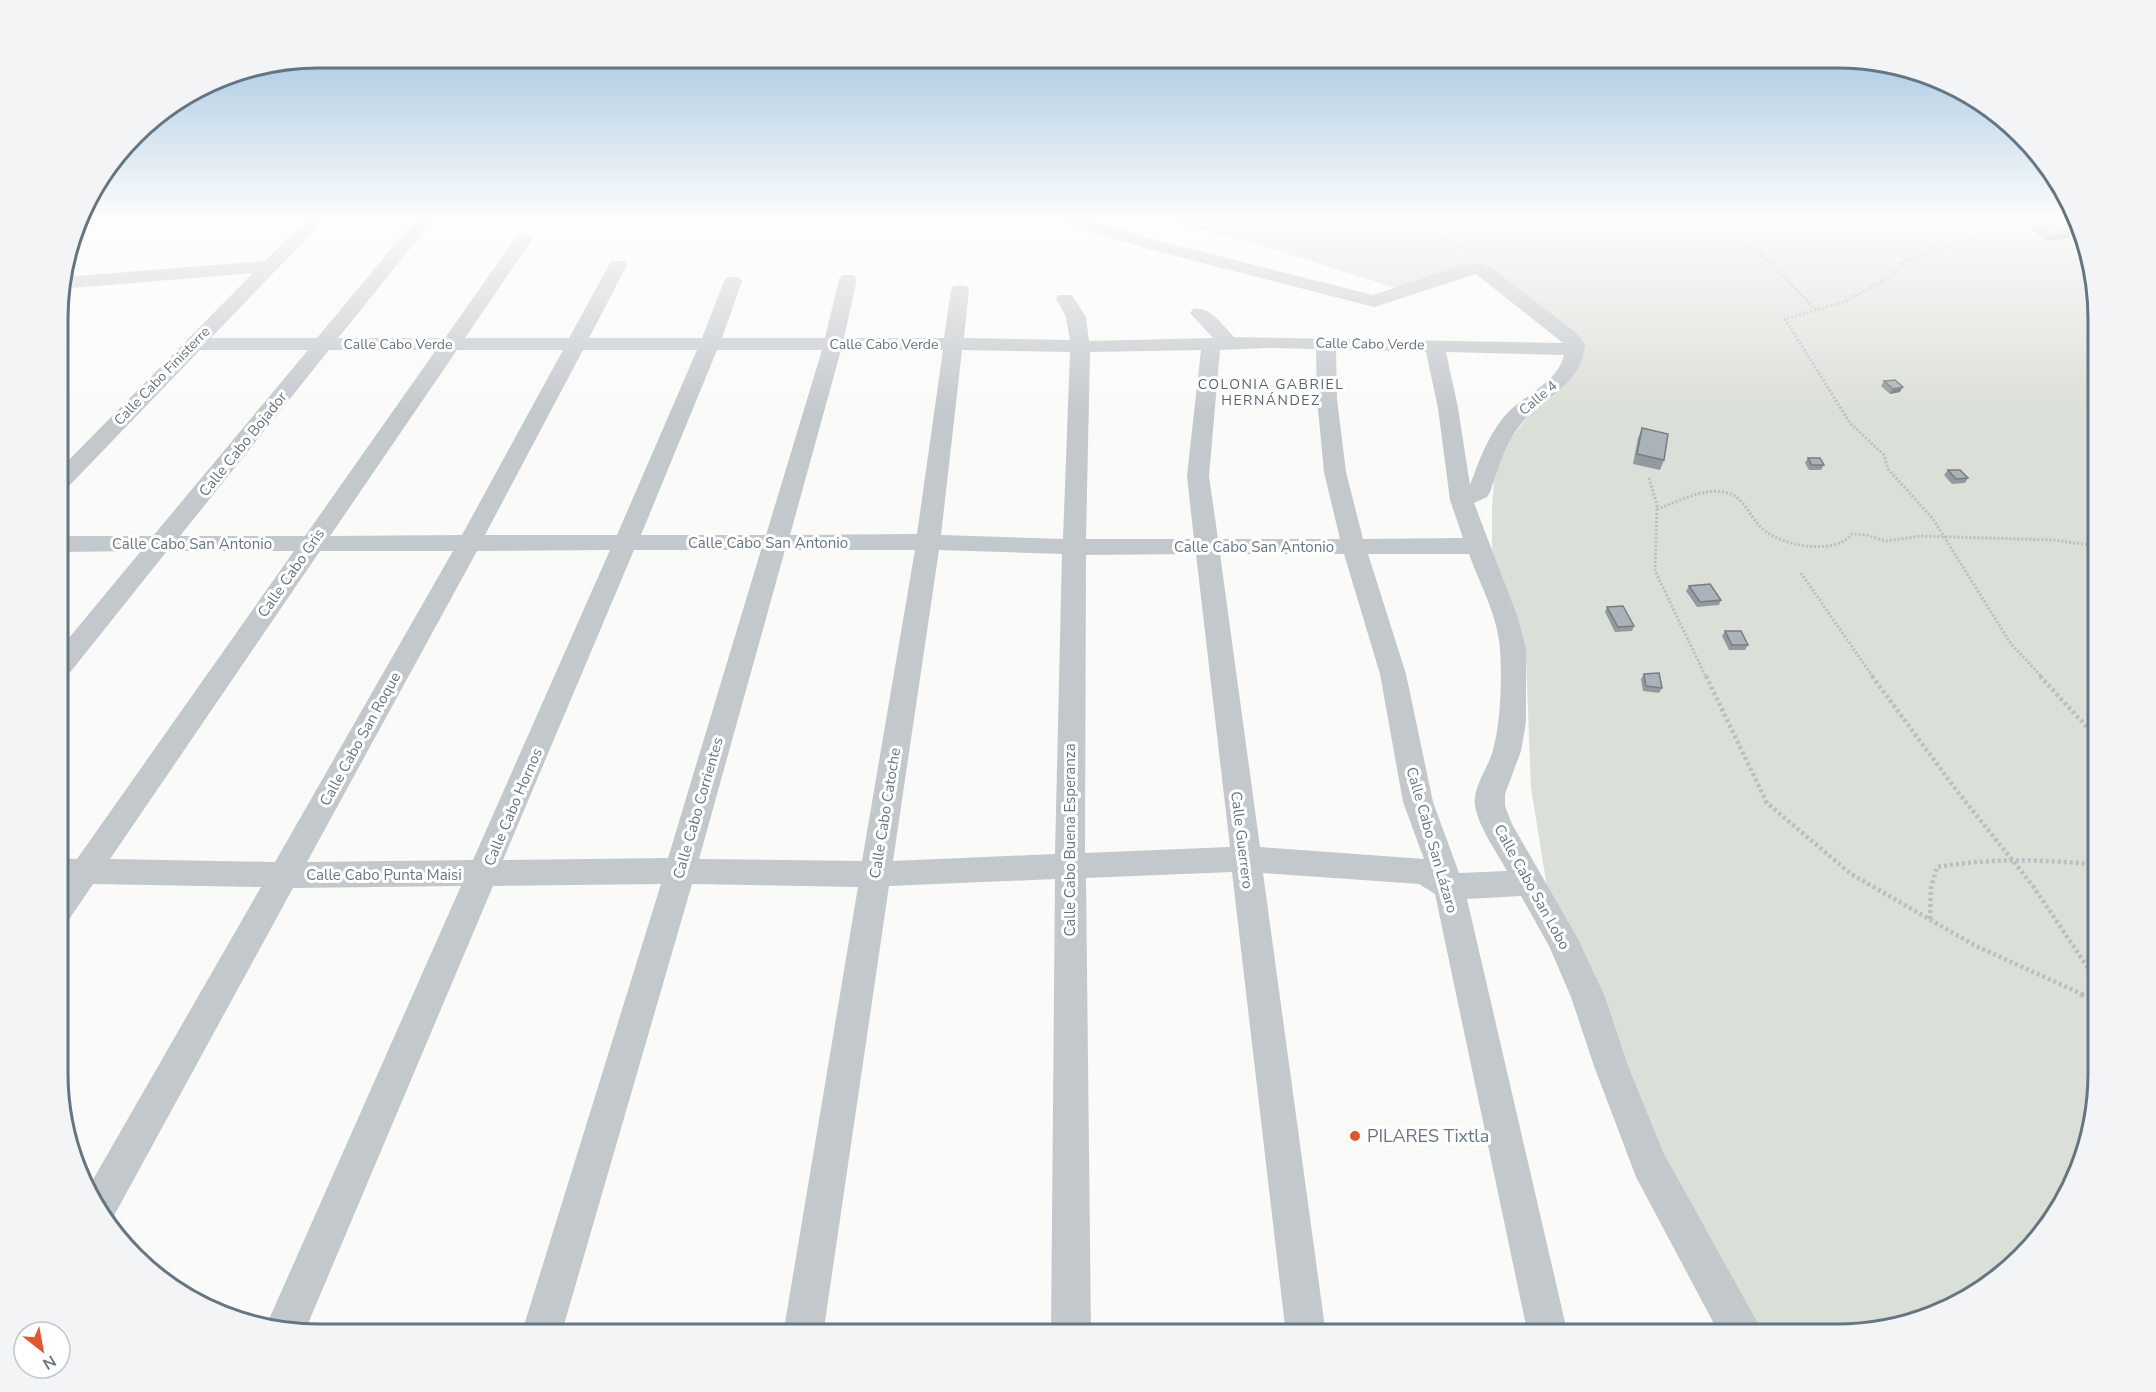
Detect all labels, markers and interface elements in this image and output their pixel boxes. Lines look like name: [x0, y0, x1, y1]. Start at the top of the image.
street label: Calle Cabo Finisterre: [110, 322, 214, 430]
street label: Calle Cabo Verde: [1315, 334, 1425, 354]
street label: Calle Cabo Verde: [344, 335, 452, 354]
street label: Calle Cabo Verde: [830, 335, 938, 354]
district label: COLONIA GABRIEL HERNÁNDEZ: [1198, 375, 1344, 410]
street label: Calle 4: [1515, 376, 1561, 420]
street label: Calle Cabo Bojador: [194, 387, 292, 501]
street label: Calle Cabo Gris: [253, 525, 329, 621]
street label: Calle Cabo San Antonio: [688, 533, 848, 553]
street label: Calle Cabo San Antonio: [112, 534, 272, 554]
street label: Calle Cabo San Antonio: [1174, 537, 1334, 557]
street label: Calle Cabo San Roque: [315, 669, 405, 809]
street label: Calle Cabo Corrientes: [668, 735, 728, 881]
street label: Calle Cabo Buena Esperanza: [1060, 743, 1080, 937]
street label: Calle Cabo Hornos: [479, 745, 547, 869]
street label: Calle Cabo Catoche: [865, 746, 905, 880]
street label: Calle Cabo San Lázaro: [1402, 765, 1462, 915]
street label: Calle Guerrero: [1226, 790, 1258, 890]
street label: Calle Cabo San Lobo: [1489, 821, 1575, 953]
street label: Calle Cabo Punta Maisi: [306, 865, 462, 885]
place label: PILARES Tixtla: [1367, 1124, 1489, 1148]
marker: PILARES Tixtla: [1348, 1129, 1362, 1143]
north arrow: [12, 1320, 72, 1380]
text: N: [38, 1349, 60, 1375]

